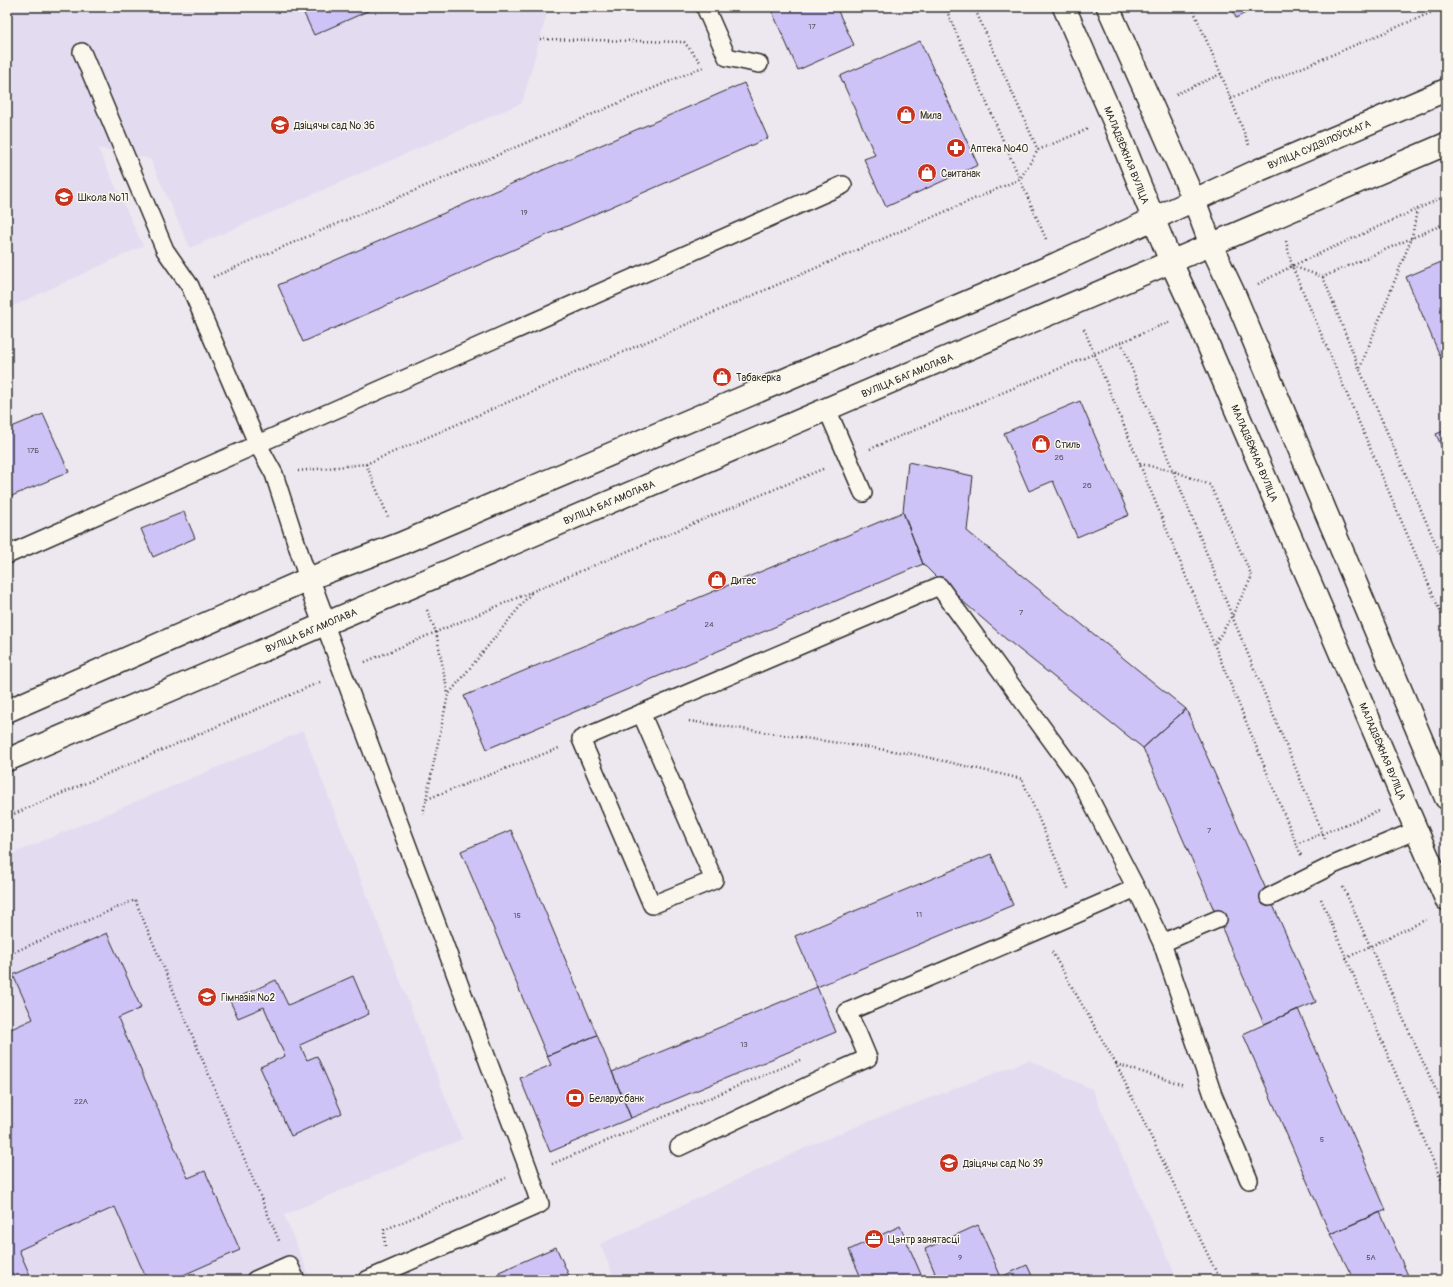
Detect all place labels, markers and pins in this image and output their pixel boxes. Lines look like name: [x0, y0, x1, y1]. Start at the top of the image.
shop icon: Мила: [895, 104, 917, 126]
place label: Мила: [920, 110, 942, 122]
school or university icon: Дзіцячы сад № 36: [269, 114, 291, 136]
place label: Дзіцячы сад № 36: [293, 120, 375, 132]
pharmacy icon: Аптека №40: [945, 137, 967, 159]
place label: Аптека №40: [970, 143, 1028, 155]
shop icon: Свитанак: [916, 162, 938, 184]
place label: Свитанак: [941, 168, 981, 180]
school or university icon: Школа №11: [53, 186, 75, 208]
place label: Школа №11: [78, 192, 129, 204]
shop icon: Табакерка: [711, 366, 733, 388]
place label: Табакерка: [736, 372, 781, 384]
shop icon: Стиль: [1030, 433, 1052, 455]
place label: Стиль: [1055, 439, 1081, 451]
shop icon: Дитес: [706, 569, 728, 591]
place label: Дитес: [730, 575, 756, 587]
school or university icon: Гімназія №2: [196, 986, 218, 1008]
place label: Гімназія №2: [221, 992, 275, 1004]
bank icon: Беларусбанк: [564, 1087, 586, 1109]
place label: Беларусбанк: [589, 1093, 644, 1105]
school or university icon: Дзіцячы сад № 39: [938, 1152, 960, 1174]
place label: Дзіцячы сад № 39: [962, 1158, 1043, 1170]
office icon: Цэнтр занятасці: [863, 1228, 885, 1250]
place label: Цэнтр занятасці: [888, 1234, 960, 1246]

